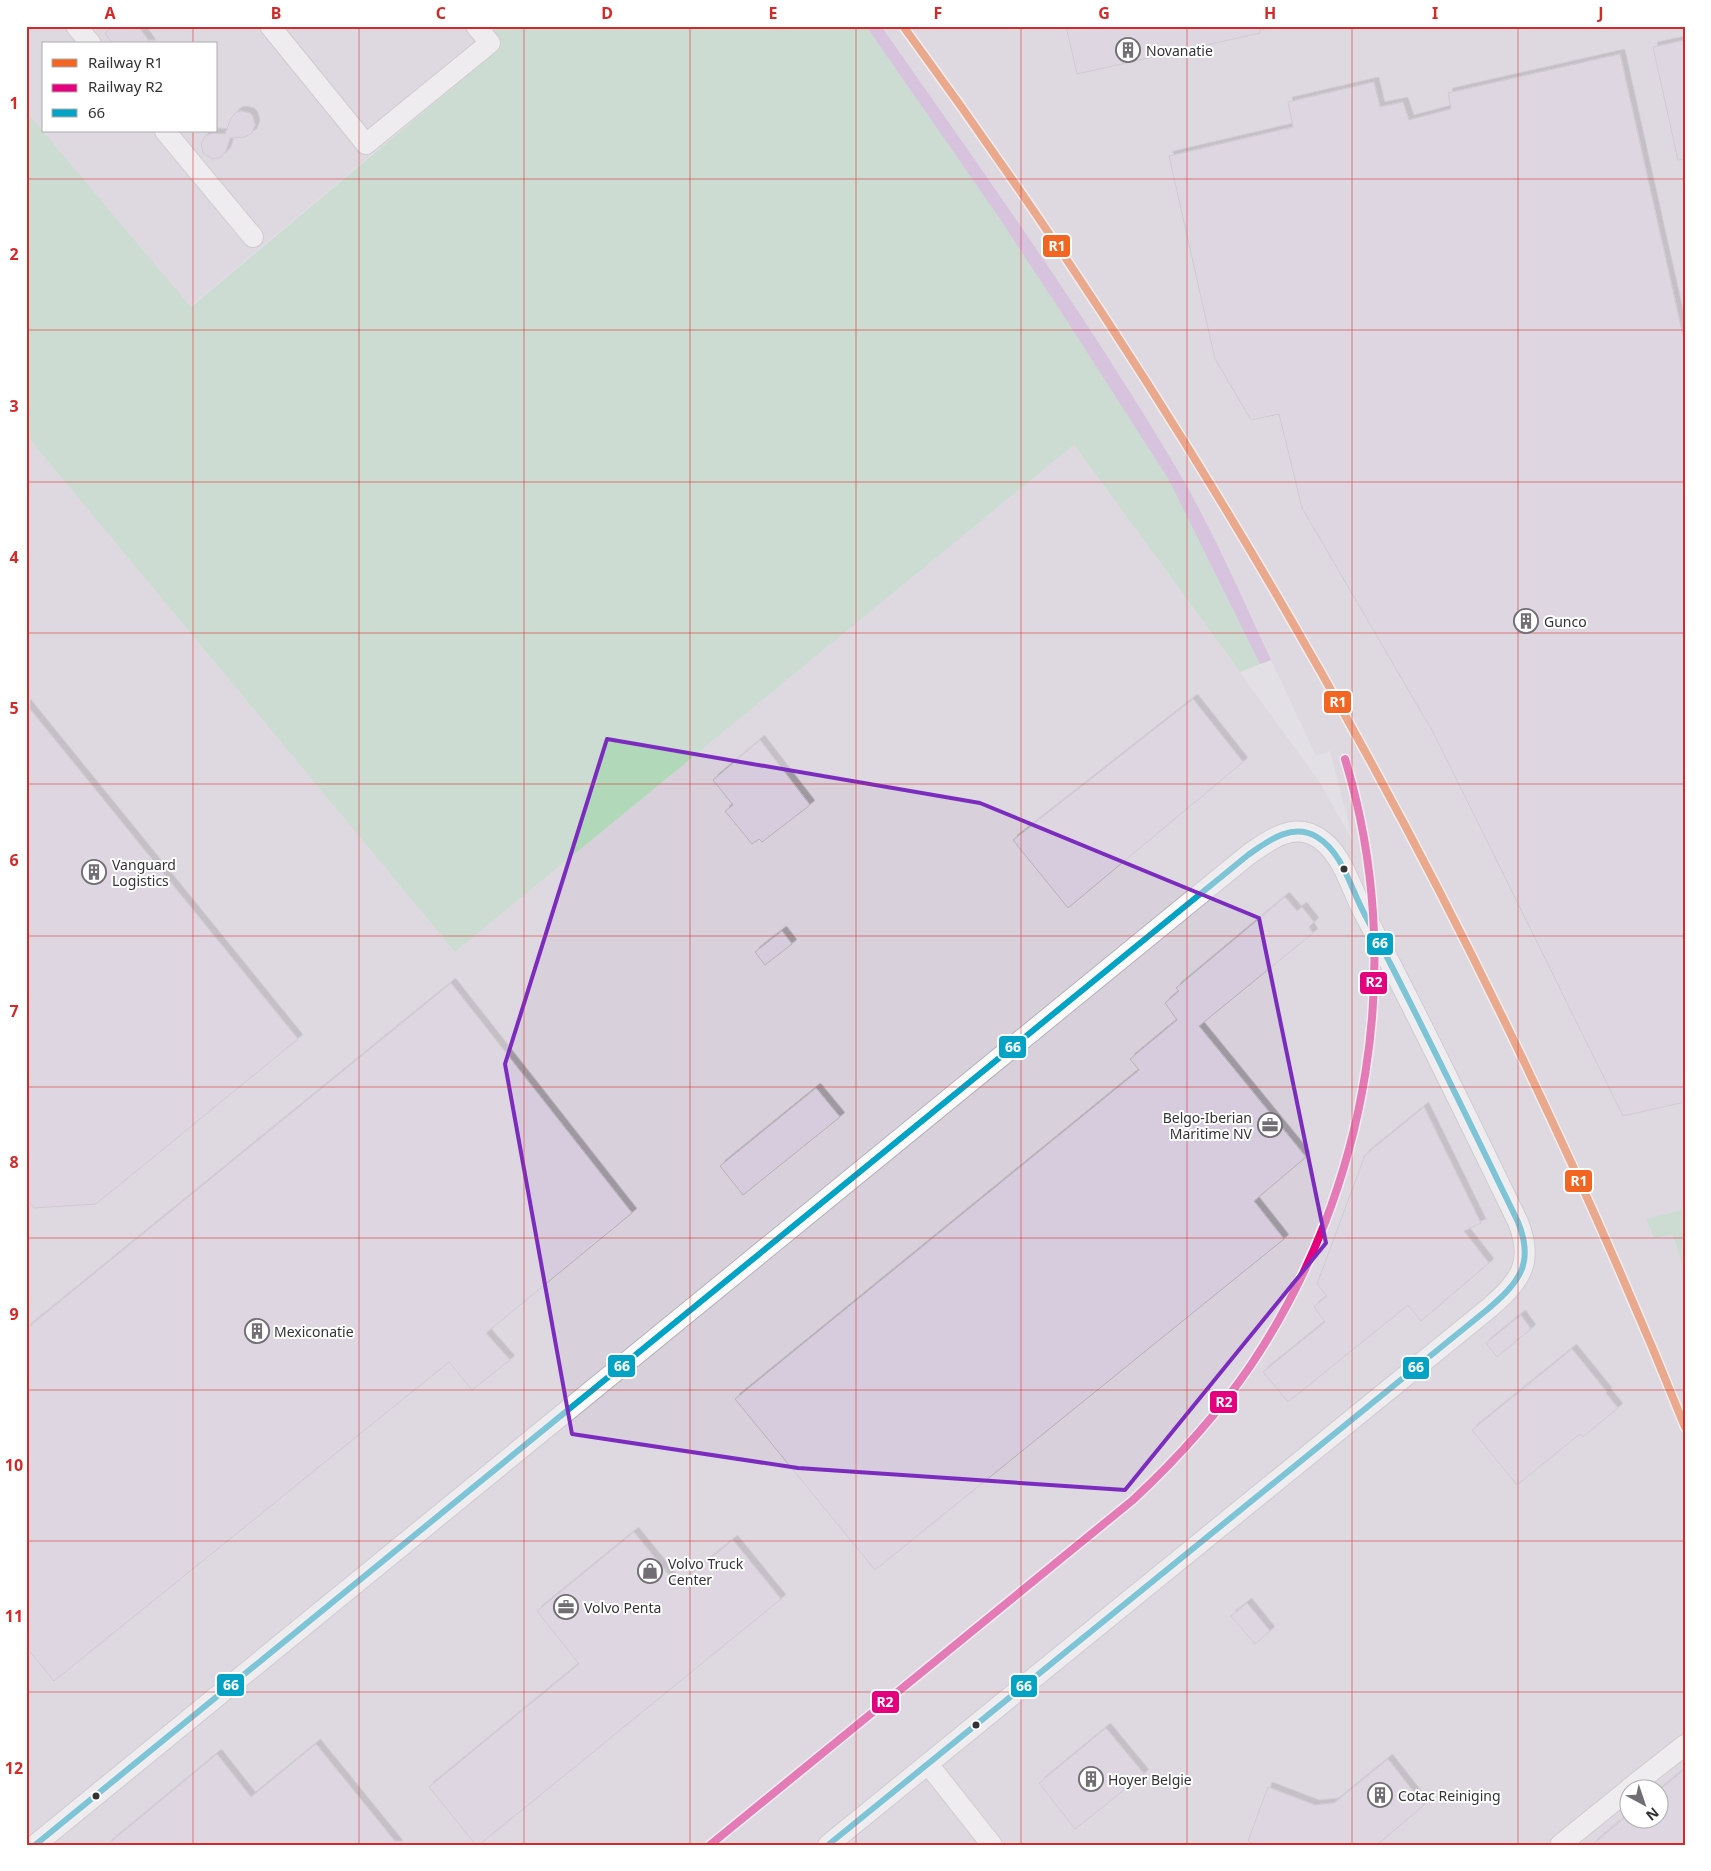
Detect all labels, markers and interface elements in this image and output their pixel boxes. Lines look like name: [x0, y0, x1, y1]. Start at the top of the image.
text: A: [104, 2, 116, 24]
text: B: [271, 2, 281, 24]
text: C: [436, 2, 446, 24]
text: D: [601, 2, 613, 24]
text: E: [769, 2, 778, 24]
text: F: [934, 2, 942, 24]
text: G: [1098, 2, 1110, 24]
text: H: [1264, 2, 1276, 24]
text: I: [1432, 2, 1438, 24]
text: J: [1596, 2, 1604, 24]
building icon: Novanatie: [1115, 37, 1141, 63]
place label: Novanatie: [1146, 41, 1213, 60]
legend: [42, 42, 218, 132]
text: Railway R1: [88, 52, 163, 72]
text: Railway R2: [88, 76, 163, 96]
text: 1: [9, 92, 19, 114]
text: 66: [88, 102, 105, 122]
line badge: R1: [1042, 234, 1071, 258]
text: R1: [1048, 236, 1066, 255]
text: 2: [9, 243, 19, 265]
text: 3: [9, 395, 19, 417]
text: 4: [9, 546, 19, 568]
building icon: Gunco: [1513, 608, 1539, 634]
place label: Gunco: [1544, 612, 1587, 631]
line badge: R1: [1323, 690, 1352, 714]
text: R1: [1329, 692, 1347, 711]
text: 5: [9, 697, 19, 719]
text: 6: [9, 849, 19, 871]
place label: Vanguard Logistics: [112, 855, 176, 890]
building icon: Vanguard Logistics: [81, 859, 107, 885]
unlabelled marker: [1339, 864, 1349, 874]
line badge: 66: [1366, 932, 1394, 956]
text: 66: [1372, 933, 1388, 952]
line badge: R2: [1359, 971, 1388, 995]
text: R2: [1365, 972, 1383, 991]
text: 7: [9, 1000, 19, 1022]
line badge: 66: [998, 1035, 1027, 1059]
text: 66: [1005, 1037, 1021, 1056]
place label: Belgo-Iberian Maritime NV: [1163, 1108, 1253, 1143]
office icon: Belgo-Iberian Maritime NV: [1257, 1112, 1283, 1138]
text: 8: [9, 1151, 19, 1173]
line badge: R1: [1564, 1169, 1593, 1193]
text: R1: [1570, 1171, 1588, 1190]
text: 9: [9, 1303, 19, 1325]
building icon: Mexiconatie: [244, 1318, 270, 1344]
place label: Mexiconatie: [274, 1322, 354, 1341]
line badge: 66: [607, 1354, 636, 1378]
text: 66: [614, 1356, 630, 1375]
line badge: 66: [1402, 1356, 1430, 1380]
text: 66: [1408, 1357, 1424, 1376]
line badge: R2: [1209, 1390, 1238, 1414]
text: R2: [1215, 1392, 1233, 1411]
text: 10: [5, 1454, 23, 1476]
place label: Volvo Truck Center: [668, 1554, 744, 1589]
shop icon: Volvo Truck Center: [637, 1558, 663, 1584]
office icon: Volvo Penta: [553, 1594, 579, 1620]
place label: Volvo Penta: [584, 1598, 661, 1617]
text: 11: [5, 1605, 23, 1627]
line badge: 66: [216, 1673, 245, 1697]
line badge: 66: [1010, 1674, 1038, 1698]
text: 66: [223, 1675, 239, 1694]
text: 66: [1016, 1676, 1032, 1695]
line badge: R2: [871, 1690, 900, 1714]
text: R2: [876, 1692, 894, 1711]
unlabelled marker: [971, 1720, 981, 1730]
text: 12: [5, 1757, 23, 1779]
building icon: Hoyer Belgie: [1078, 1766, 1104, 1792]
place label: Hoyer Belgie: [1108, 1770, 1192, 1789]
north arrow: [1618, 1778, 1668, 1828]
building icon: Cotac Reiniging: [1367, 1782, 1393, 1808]
place label: Cotac Reiniging: [1398, 1786, 1501, 1805]
unlabelled marker: [91, 1791, 101, 1801]
text: N: [1642, 1803, 1663, 1825]

